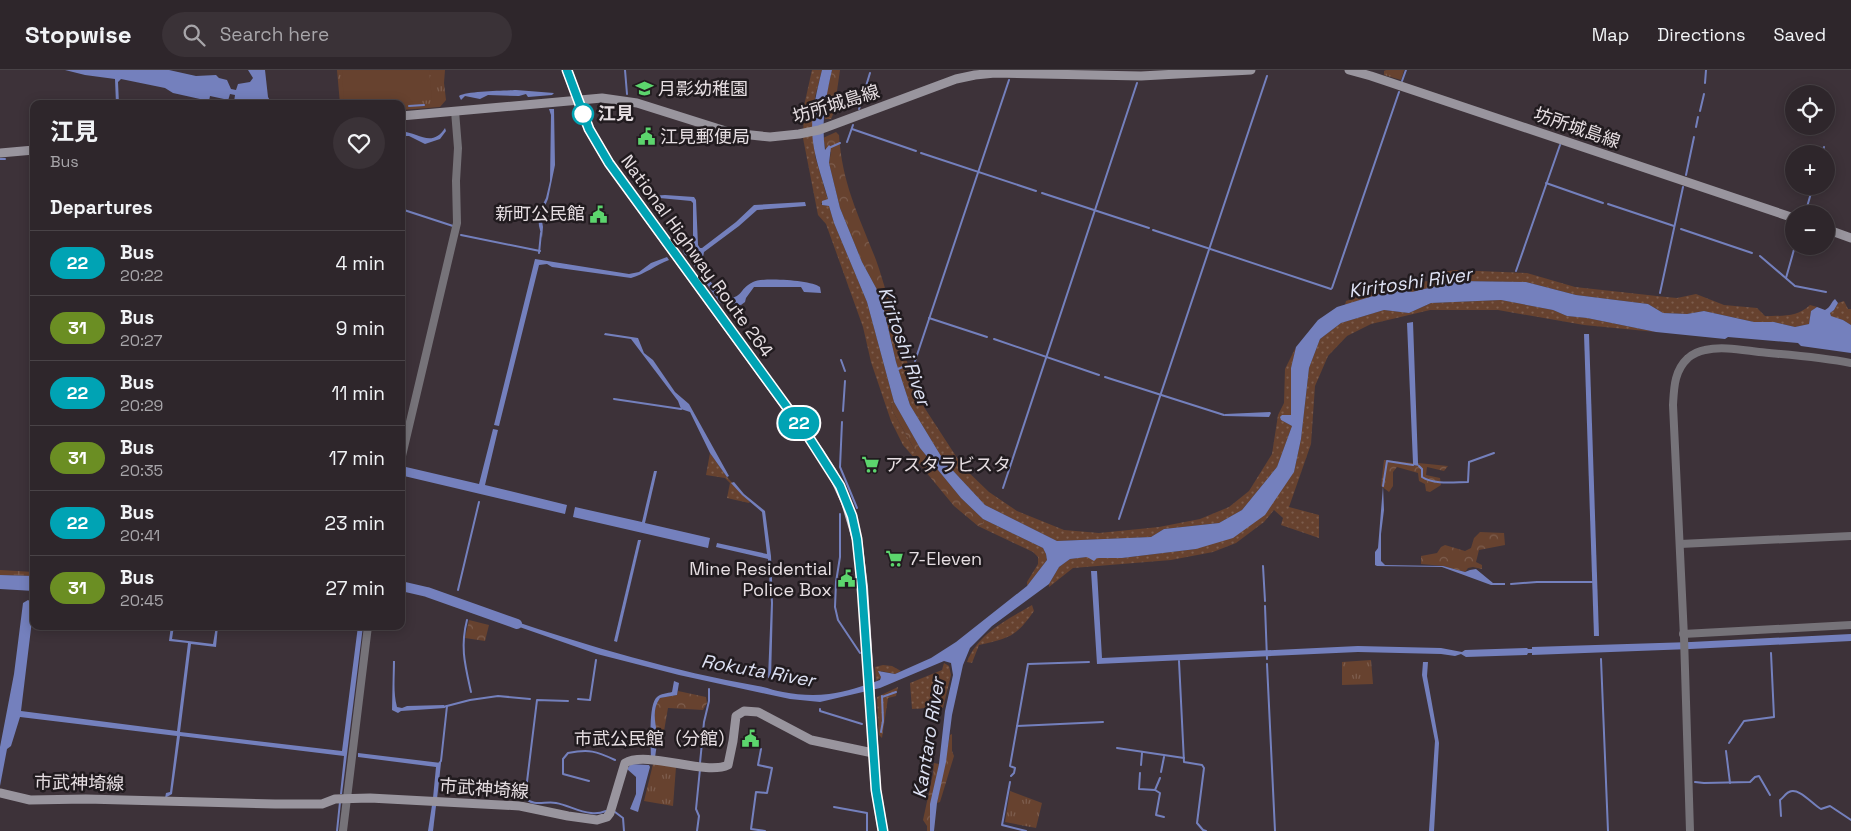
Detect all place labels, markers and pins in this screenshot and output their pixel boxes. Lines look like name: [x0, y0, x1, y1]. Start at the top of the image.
place label: 月影幼稚園: [658, 77, 748, 100]
school or university icon: 月影幼稚園: [634, 79, 654, 99]
place label: 江見: [598, 102, 634, 125]
marker: 江見: [572, 103, 594, 125]
place label: 江見郵便局: [660, 125, 750, 148]
public building icon: 江見郵便局: [636, 127, 656, 147]
place label: 新町公民館: [495, 202, 585, 225]
public building icon: 新町公民館: [589, 204, 609, 224]
place label: アスタラビスタ: [885, 453, 1011, 476]
supermarket icon: アスタラビスタ: [861, 455, 881, 475]
place label: 7-Eleven: [909, 547, 982, 570]
supermarket icon: 7-Eleven: [885, 549, 905, 569]
place label: Mine Residential Police Box: [689, 557, 832, 601]
public building icon: Mine Residential Police Box: [836, 569, 856, 589]
place label: 市武公民館（分館）: [574, 727, 736, 750]
public building icon: 市武公民館（分館）: [740, 729, 760, 749]

